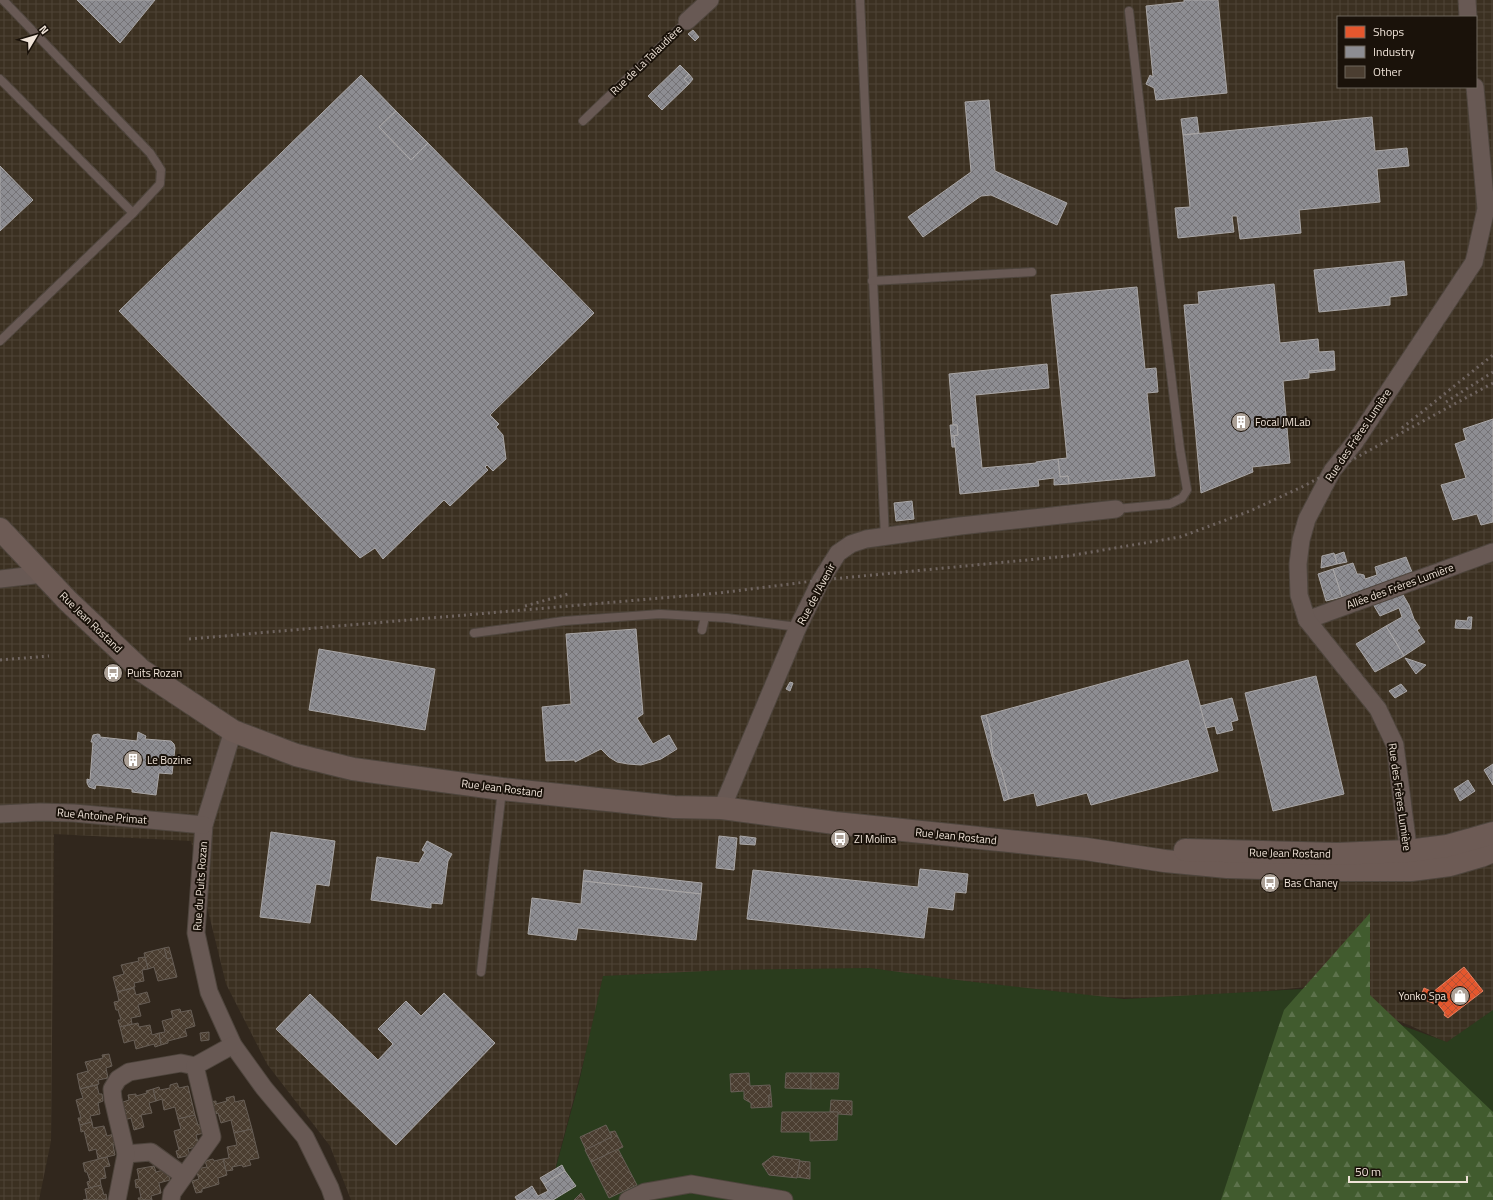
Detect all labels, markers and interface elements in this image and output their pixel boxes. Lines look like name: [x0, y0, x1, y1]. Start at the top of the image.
north arrow: [16, 16, 56, 56]
legend: [1337, 16, 1477, 88]
street label: Rue de La Talaudière: [606, 21, 686, 99]
text: N: [35, 22, 53, 38]
text: Shops: [1373, 22, 1405, 41]
text: Industry: [1373, 42, 1415, 61]
text: Other: [1373, 62, 1402, 81]
street label: Rue des Frères Lumière: [1321, 385, 1395, 484]
building icon: Focal JMLab: [1230, 411, 1252, 433]
place label: Focal JMLab: [1255, 414, 1311, 430]
street label: Allée des Frères Lumière: [1344, 559, 1456, 613]
street label: Rue de l'Avenir: [793, 560, 839, 628]
street label: Rue Jean Rostand: [56, 588, 126, 656]
bus stop icon: Puits Rozan: [102, 662, 124, 684]
place label: Puits Rozan: [127, 665, 182, 681]
street label: Rue des Frères Lumière: [1385, 742, 1416, 852]
building icon: Le Bozine: [122, 749, 144, 771]
place label: Le Bozine: [147, 752, 192, 768]
street label: Rue Jean Rostand: [460, 775, 544, 801]
street label: Rue Antoine Primat: [56, 804, 148, 828]
street label: Rue Jean Rostand: [914, 824, 998, 848]
bus stop icon: ZI Molina: [829, 828, 851, 850]
place label: ZI Molina: [854, 831, 897, 847]
street label: Rue du Puits Rozan: [189, 841, 211, 931]
street label: Rue Jean Rostand: [1249, 844, 1331, 862]
bus stop icon: Bas Chaney: [1259, 872, 1281, 894]
place label: Bas Chaney: [1284, 875, 1339, 891]
shop icon: Yonko Spa: [1449, 985, 1471, 1007]
place label: Yonko Spa: [1399, 988, 1446, 1004]
scale bar: [1349, 1158, 1467, 1184]
text: 50 m: [1355, 1162, 1381, 1181]

